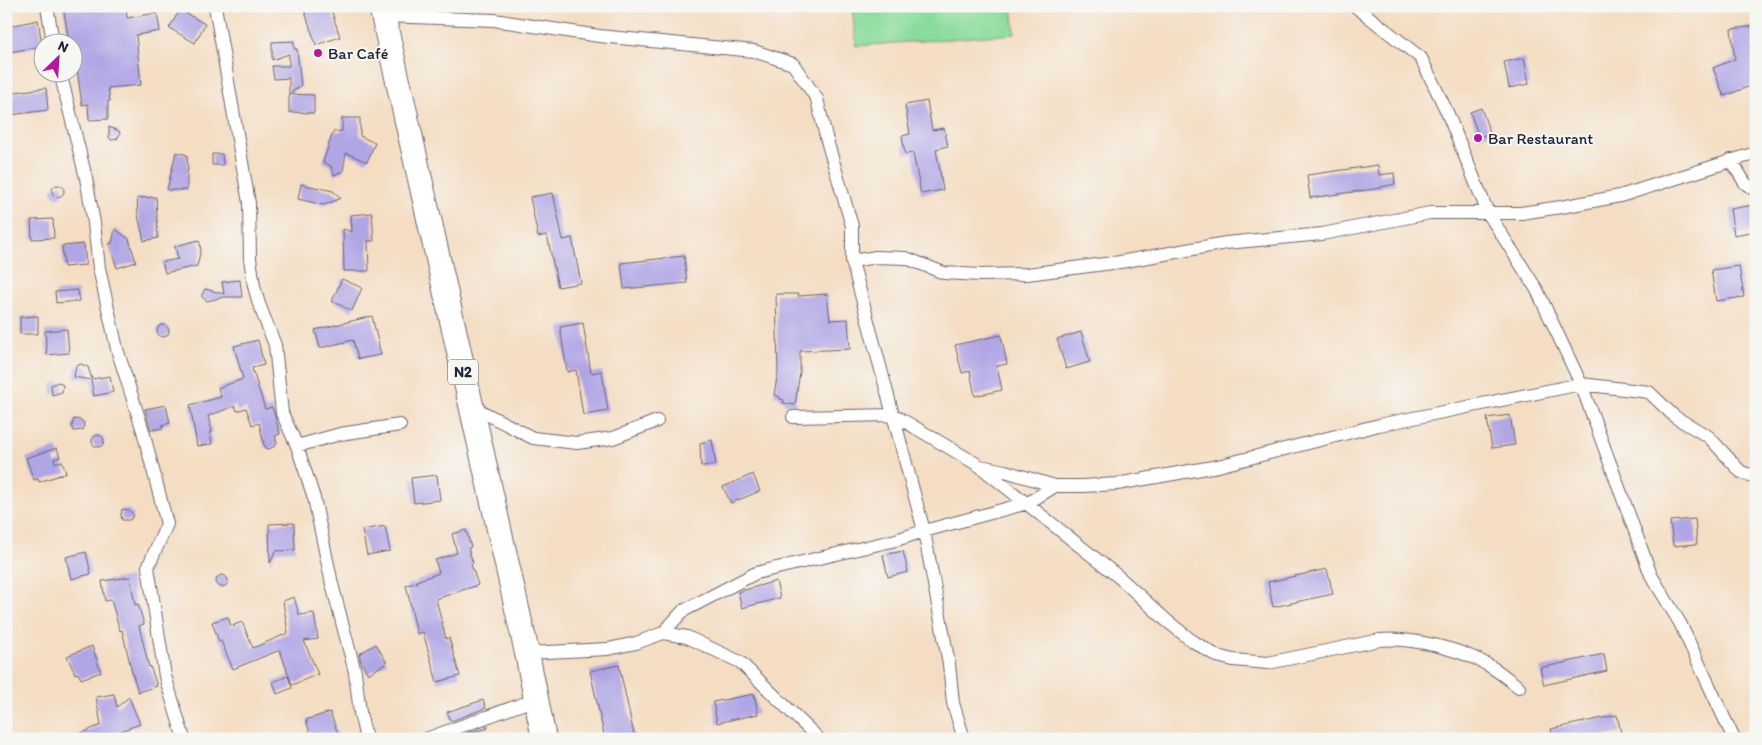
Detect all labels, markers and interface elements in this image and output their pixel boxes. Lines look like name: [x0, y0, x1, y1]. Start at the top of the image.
north arrow: [32, 32, 82, 82]
text: N: [55, 37, 71, 56]
place label: Bar Café: [328, 44, 388, 63]
marker: Bar Café: [312, 47, 324, 59]
place label: Bar Restaurant: [1488, 129, 1593, 148]
marker: Bar Restaurant: [1472, 132, 1484, 144]
road number: N2: [448, 360, 478, 384]

